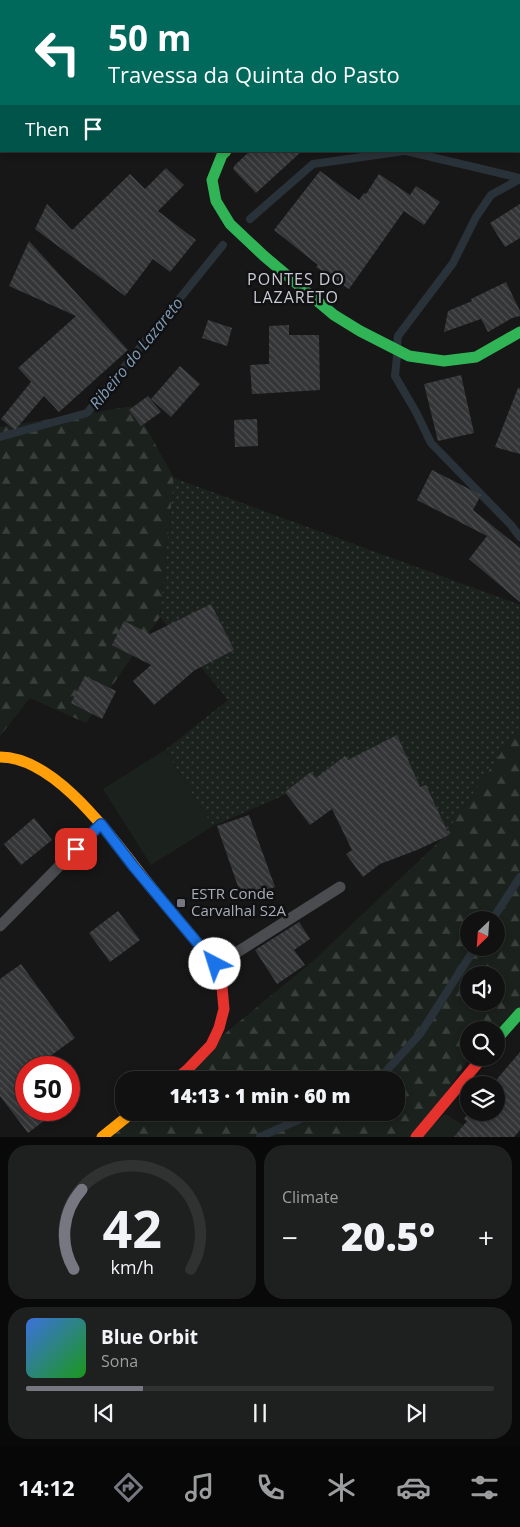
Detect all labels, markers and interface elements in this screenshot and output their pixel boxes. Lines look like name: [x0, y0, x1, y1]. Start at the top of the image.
text: 50 m: [108, 14, 191, 61]
icon: left: [25, 20, 90, 85]
text: Travessa da Quinta do Pasto: [108, 59, 400, 89]
icon: arrive: [79, 115, 107, 143]
text: Then: [25, 116, 69, 142]
district label: PONTES DO LAZARETO: [247, 268, 345, 308]
water label: Ribeiro do Lazareto: [84, 293, 188, 413]
pin: [55, 828, 97, 870]
icon: arrive: [62, 835, 90, 863]
place label: ESTR Conde Carvalhal S2A: [191, 883, 287, 920]
marker: ESTR Conde Carvalhal S2A: [175, 897, 187, 909]
north arrow: [460, 911, 505, 956]
map controls: [460, 911, 505, 1121]
position arrow: [188, 937, 240, 989]
button: sound: [460, 966, 505, 1011]
button: search: [460, 1021, 505, 1066]
speed limit sign: 50: [15, 1056, 80, 1121]
button: layers: [460, 1076, 505, 1121]
text: 14:13 · 1 min · 60 m: [170, 1083, 350, 1109]
text: Climate: [282, 1186, 339, 1208]
text: 42: [102, 1192, 162, 1263]
text: 20.5°: [341, 1210, 435, 1262]
text: −: [282, 1218, 298, 1256]
text: +: [478, 1218, 494, 1256]
text: km/h: [110, 1255, 154, 1279]
text: Blue Orbit: [101, 1324, 198, 1350]
text: Sona: [101, 1350, 138, 1372]
icon: previous: [90, 1399, 118, 1427]
icon: pause: [246, 1399, 274, 1427]
icon: next: [402, 1399, 430, 1427]
icon: directions: [111, 1470, 146, 1505]
icon: music: [182, 1470, 217, 1505]
icon: phone: [253, 1470, 288, 1505]
icon: climate: [324, 1470, 359, 1505]
icon: car: [396, 1470, 431, 1505]
icon: filters: [467, 1470, 502, 1505]
text: 14:12: [18, 1472, 75, 1502]

